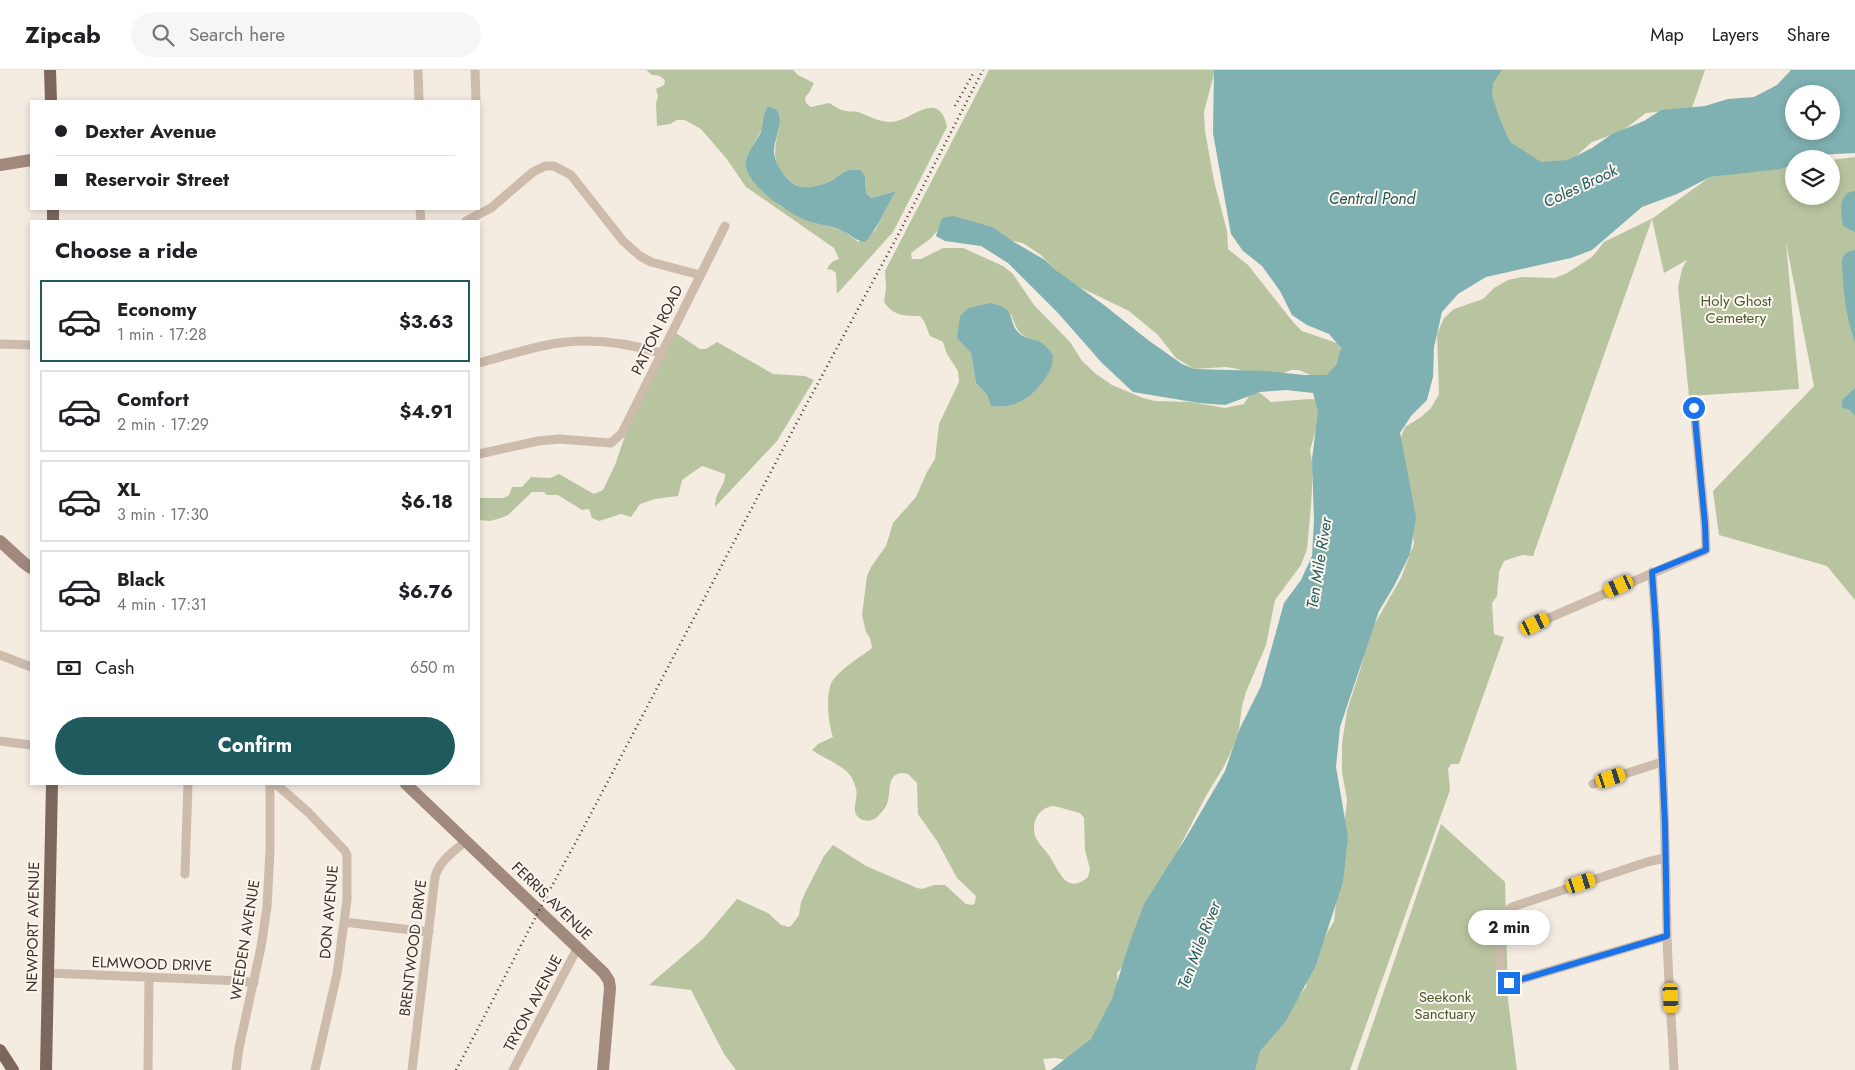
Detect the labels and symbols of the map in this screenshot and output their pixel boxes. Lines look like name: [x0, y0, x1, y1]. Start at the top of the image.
water label: Coles Brook: [1539, 158, 1622, 213]
water label: Central Pond: [1329, 187, 1416, 210]
street label: PATTON ROAD: [626, 281, 688, 379]
park label: Holy Ghost Cemetery: [1701, 290, 1772, 329]
route start: [1683, 397, 1705, 419]
water label: Ten Mile River: [1300, 514, 1338, 610]
car: [1602, 573, 1635, 599]
car: [1518, 611, 1551, 637]
car: [1594, 766, 1627, 790]
street label: FERRIS AVENUE: [507, 857, 597, 945]
street label: NEWPORT AVENUE: [21, 862, 45, 992]
street label: DON AVENUE: [314, 864, 344, 960]
car: [1564, 871, 1597, 895]
street label: WEEDEN AVENUE: [225, 878, 265, 1002]
street label: BRENTWOOD DRIVE: [394, 878, 432, 1018]
water label: Ten Mile River: [1172, 896, 1227, 992]
callout: 2 min: [1468, 910, 1550, 946]
street label: ELMWOOD DRIVE: [91, 951, 213, 977]
street label: TRYON AVENUE: [498, 951, 568, 1055]
route end: [1498, 972, 1520, 994]
car: [1662, 983, 1679, 1013]
park label: Seekonk Sanctuary: [1414, 986, 1476, 1025]

